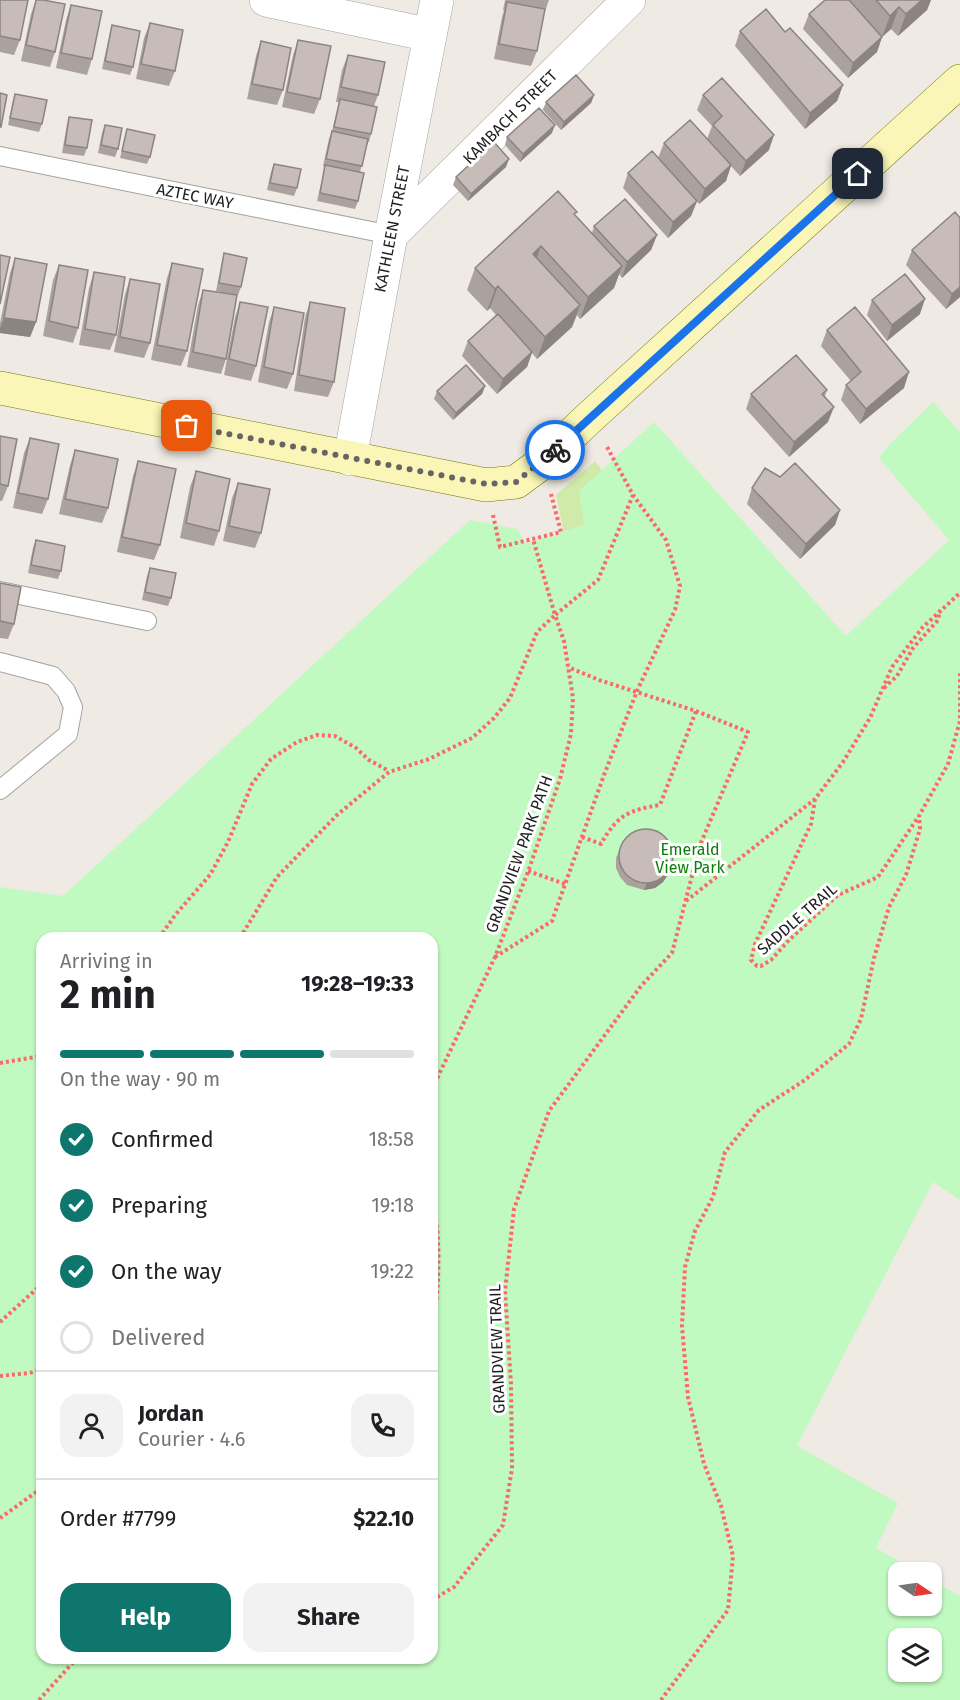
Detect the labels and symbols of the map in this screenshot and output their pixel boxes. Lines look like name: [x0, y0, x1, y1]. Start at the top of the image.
street label: KAMBACH STREET: [459, 65, 562, 168]
pin: [832, 148, 883, 199]
street label: KATHLEEN STREET: [370, 163, 414, 294]
street label: AZTEC WAY: [155, 179, 235, 213]
pin: [161, 400, 212, 451]
courier: [525, 420, 585, 480]
street label: GRANDVIEW PARK PATH: [482, 773, 556, 935]
park label: Emerald View Park: [655, 840, 725, 877]
street label: SADDLE TRAIL: [753, 879, 841, 959]
street label: GRANDVIEW TRAIL: [485, 1284, 509, 1414]
north arrow: [888, 1562, 942, 1616]

